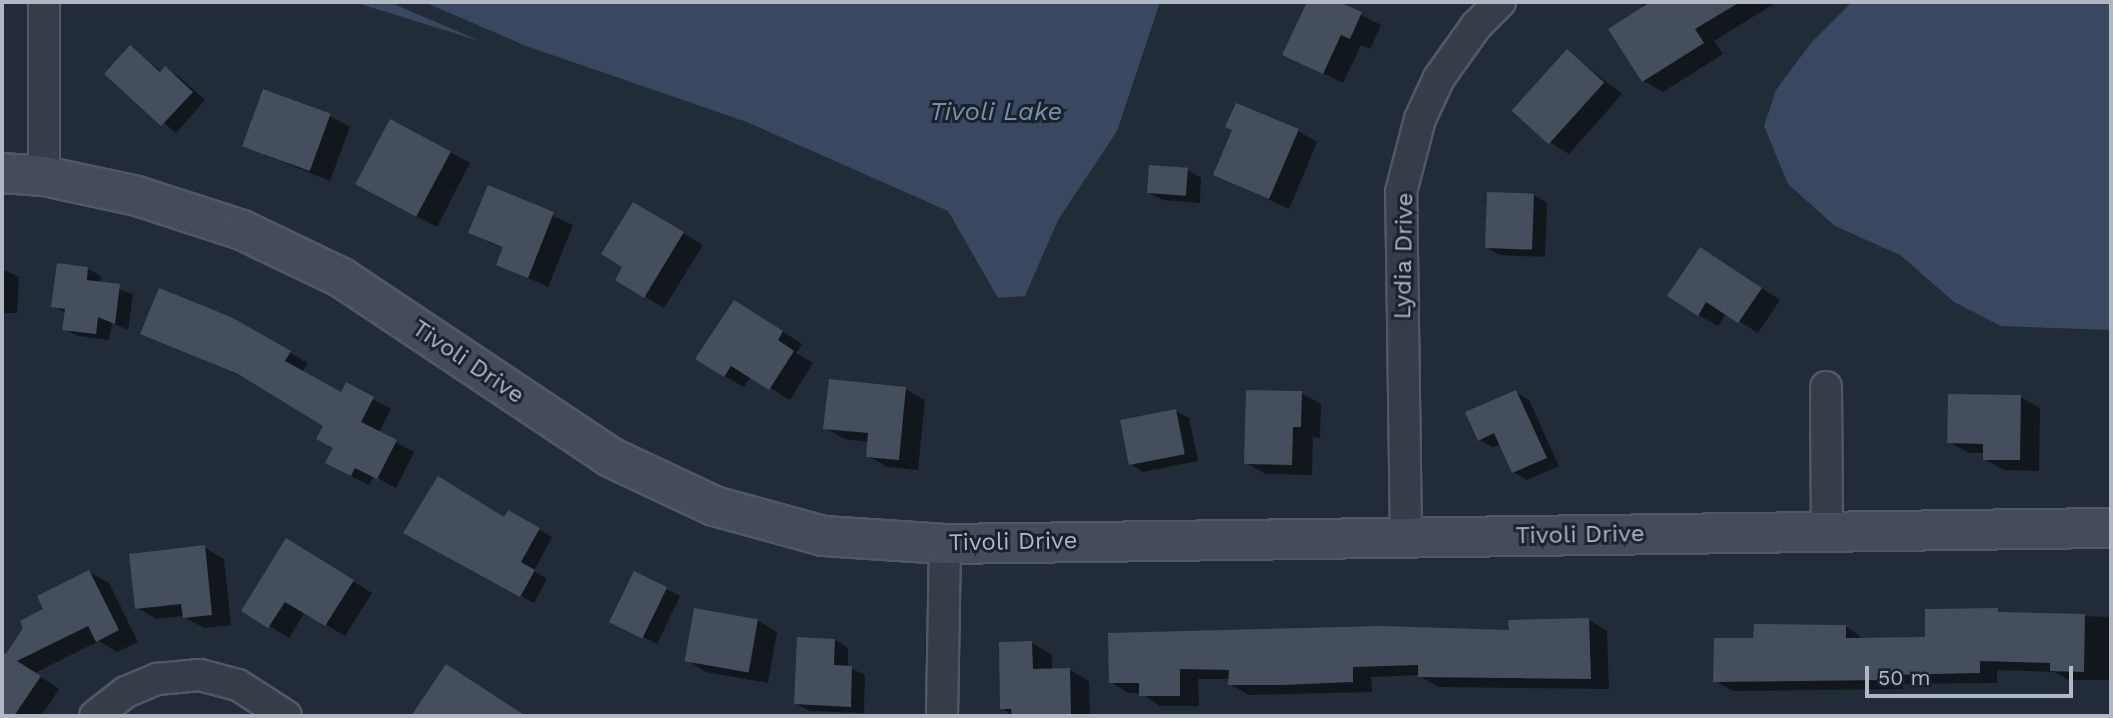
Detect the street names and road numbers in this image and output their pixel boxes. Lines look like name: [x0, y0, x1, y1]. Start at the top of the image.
street label: Lydia Drive: [1388, 192, 1420, 320]
street label: Tivoli Drive: [406, 314, 530, 410]
street label: Tivoli Drive: [1515, 519, 1645, 551]
street label: Tivoli Drive: [948, 526, 1078, 558]

